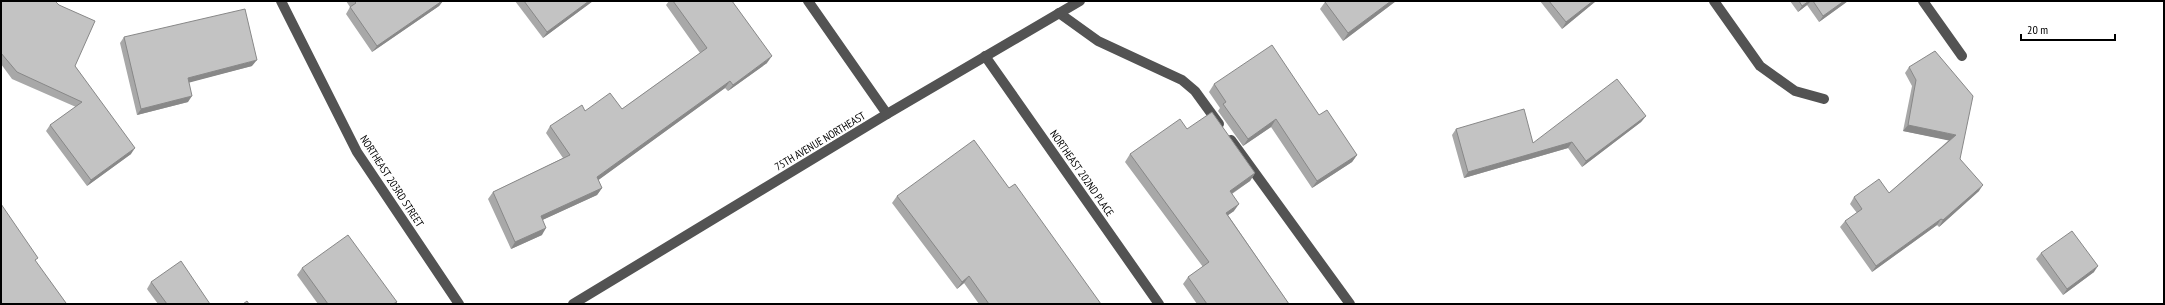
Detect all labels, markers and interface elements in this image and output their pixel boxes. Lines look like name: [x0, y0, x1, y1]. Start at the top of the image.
scale bar: [2021, 16, 2115, 42]
text: 20 m: [2027, 22, 2048, 37]
street label: 75TH AVENUE NORTHEAST: [772, 108, 868, 174]
street label: NORTHEAST 202ND PLACE: [1047, 127, 1117, 219]
street label: NORTHEAST 203RD STREET: [357, 133, 427, 230]

